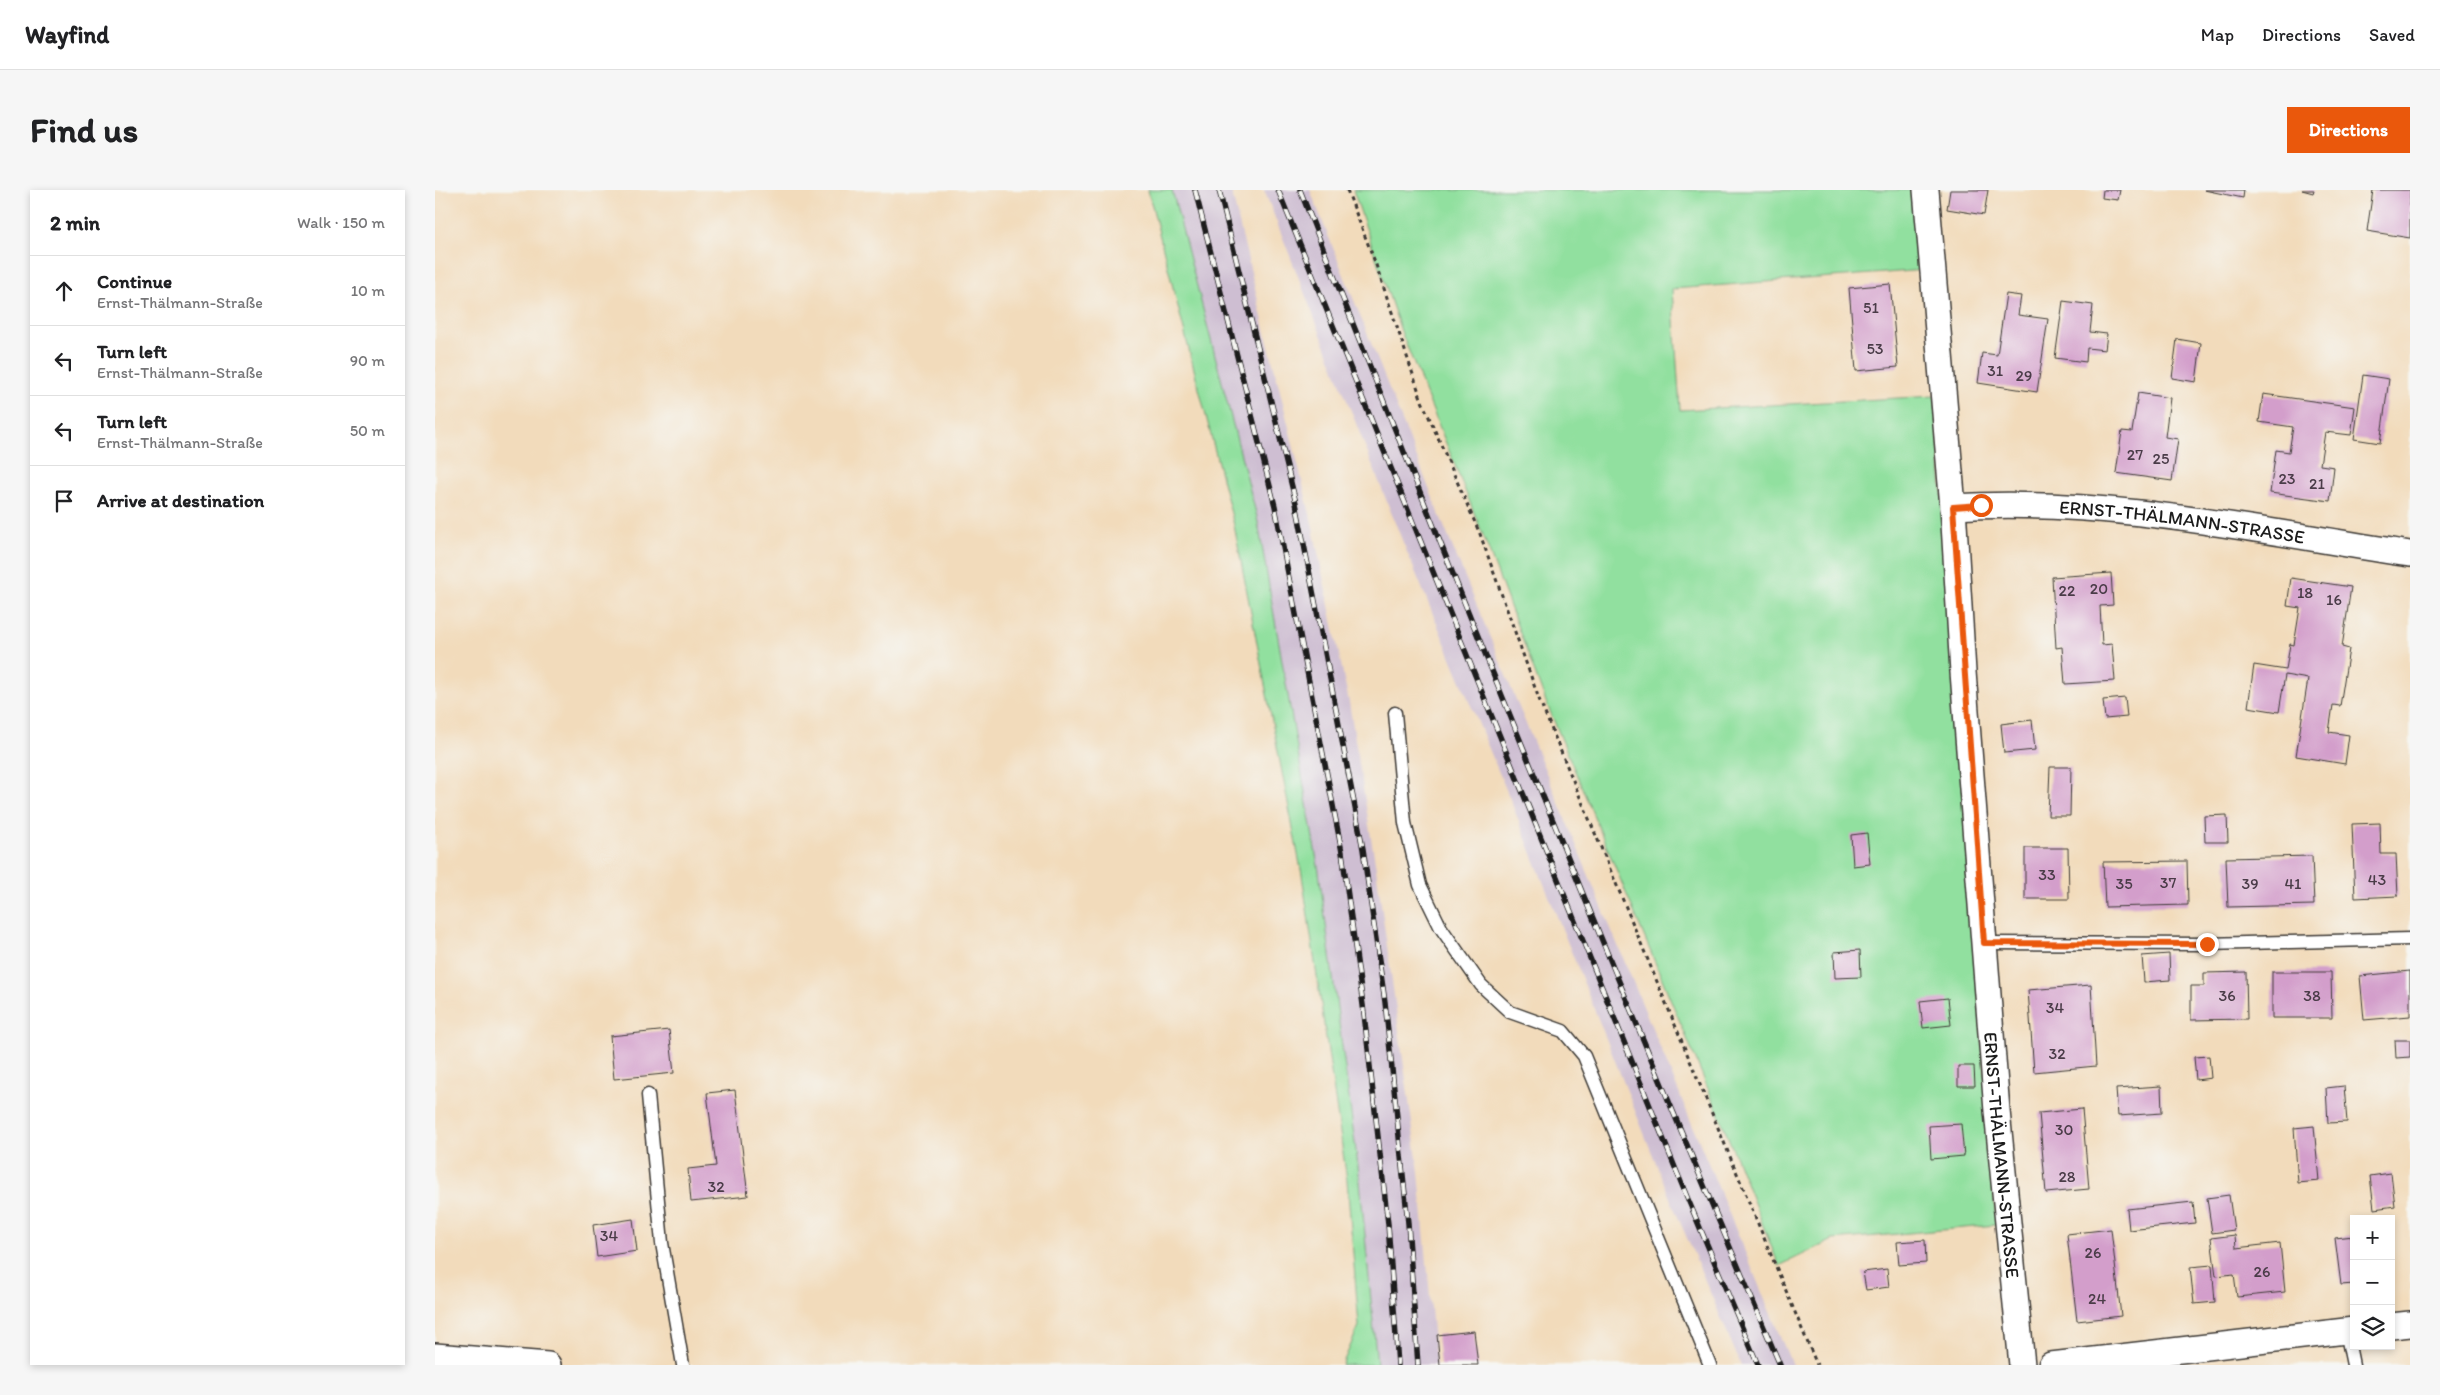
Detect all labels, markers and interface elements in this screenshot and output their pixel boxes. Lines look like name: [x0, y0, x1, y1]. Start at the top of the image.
text: Wayfind: [25, 20, 109, 49]
text: Map: [2201, 24, 2234, 46]
text: Directions: [2262, 24, 2341, 46]
text: Saved: [2369, 24, 2415, 46]
button: Directions: [2287, 107, 2410, 153]
text: Find us: [30, 109, 138, 151]
text: 2 min: [50, 210, 100, 235]
text: Walk · 150 m: [297, 213, 385, 232]
text: Continue: [97, 270, 172, 293]
icon: ahead: [50, 277, 78, 305]
text: 10 m: [351, 281, 385, 300]
text: Ernst-Thälmann-Straße: [97, 293, 263, 312]
house number: 51: [1863, 298, 1879, 317]
house number: 53: [1866, 339, 1884, 358]
text: Turn left: [97, 340, 167, 363]
icon: left: [50, 347, 78, 375]
text: 90 m: [350, 351, 385, 370]
house number: 31: [1987, 361, 2004, 380]
text: Ernst-Thälmann-Straße: [97, 363, 263, 382]
house number: 29: [2016, 366, 2032, 385]
text: Turn left: [97, 410, 167, 433]
icon: left: [50, 417, 78, 445]
text: 50 m: [350, 421, 385, 440]
text: Ernst-Thälmann-Straße: [97, 433, 263, 452]
house number: 27: [2127, 445, 2143, 464]
house number: 25: [2153, 449, 2169, 468]
house number: 23: [2278, 469, 2296, 488]
house number: 21: [2309, 474, 2325, 493]
icon: arrive: [50, 487, 78, 515]
text: Arrive at destination: [97, 489, 264, 512]
route start: [1970, 494, 1993, 517]
street label: ERNST-THÄLMANN-STRASSE: [2059, 495, 2307, 549]
house number: 20: [2090, 579, 2108, 598]
house number: 22: [2059, 581, 2076, 600]
house number: 18: [2297, 583, 2313, 602]
house number: 16: [2326, 590, 2342, 609]
house number: 33: [2038, 865, 2056, 884]
house number: 43: [2368, 870, 2386, 889]
house number: 37: [2160, 873, 2176, 892]
house number: 35: [2115, 874, 2133, 893]
house number: 39: [2241, 874, 2259, 893]
house number: 41: [2284, 874, 2302, 893]
route end: [2196, 933, 2219, 956]
house number: 36: [2218, 986, 2236, 1005]
house number: 38: [2303, 986, 2321, 1005]
house number: 34: [2046, 998, 2065, 1017]
street label: ERNST-THÄLMANN-STRASSE: [1979, 1031, 2024, 1280]
house number: 32: [2048, 1044, 2066, 1063]
house number: 30: [2055, 1120, 2073, 1139]
house number: 28: [2058, 1167, 2076, 1186]
house number: 32: [707, 1177, 725, 1196]
map controls: [2350, 1215, 2395, 1350]
button: +: [2350, 1215, 2395, 1260]
house number: 34: [600, 1226, 619, 1245]
house number: 26: [2085, 1243, 2101, 1262]
button: −: [2350, 1260, 2395, 1305]
house number: 26: [2254, 1262, 2270, 1281]
house number: 24: [2088, 1289, 2106, 1308]
button: layers: [2350, 1305, 2395, 1350]

